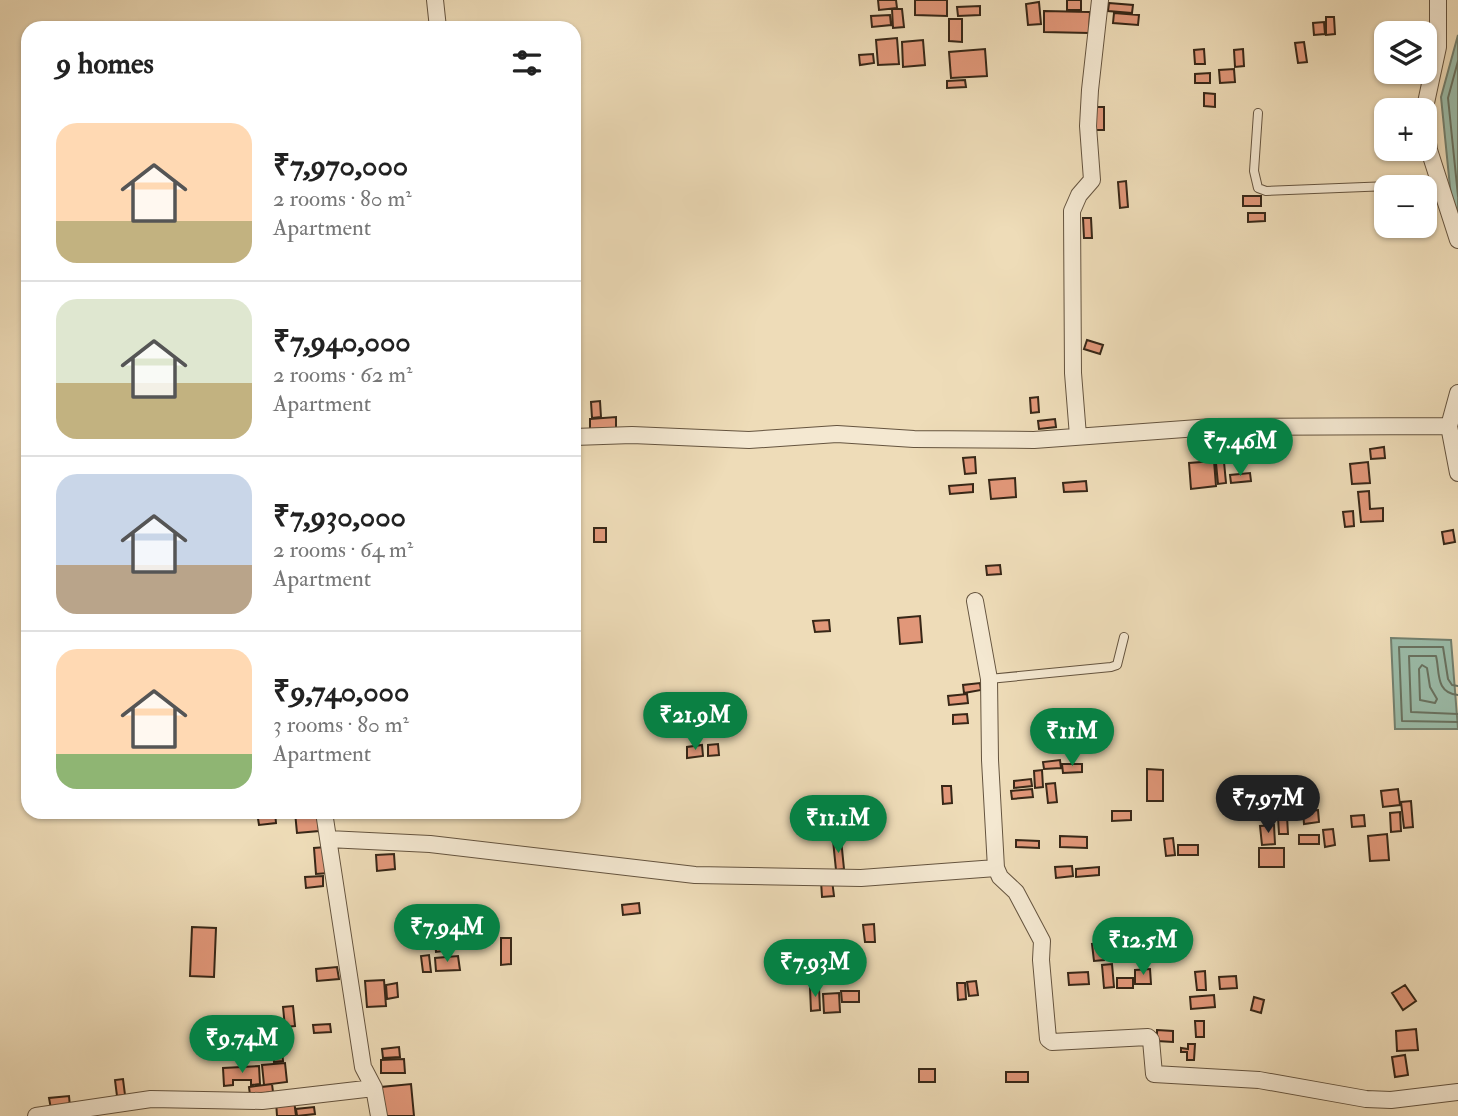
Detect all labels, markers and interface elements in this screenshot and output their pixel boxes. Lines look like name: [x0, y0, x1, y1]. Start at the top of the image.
map controls: [1374, 21, 1437, 238]
button: layers: [1374, 21, 1437, 84]
icon: filters: [508, 44, 546, 82]
text: 9 homes: [56, 45, 154, 82]
button: +: [1374, 98, 1437, 161]
text: ₹7,970,000: [273, 147, 408, 184]
icon: home: [112, 151, 196, 235]
button: −: [1374, 175, 1437, 238]
text: 2 rooms · 80 m²: [273, 184, 412, 213]
text: Apartment: [273, 213, 371, 242]
text: ₹7,940,000: [273, 323, 411, 360]
icon: home: [112, 327, 196, 411]
text: 2 rooms · 62 m²: [273, 360, 412, 389]
text: Apartment: [273, 389, 371, 418]
pin: ₹7.46M: [1183, 419, 1297, 478]
text: ₹7.46M: [1203, 426, 1277, 455]
text: ₹7,930,000: [273, 498, 406, 535]
icon: home: [112, 502, 196, 586]
text: 2 rooms · 64 m²: [273, 535, 413, 564]
text: Apartment: [273, 564, 371, 593]
text: ₹9,740,000: [273, 673, 409, 710]
icon: home: [112, 677, 196, 761]
pin: ₹21.9M: [638, 692, 752, 752]
text: ₹21.9M: [659, 700, 731, 729]
pin: ₹11M: [1031, 708, 1113, 768]
text: 3 rooms · 80 m²: [273, 710, 409, 739]
text: ₹11M: [1046, 716, 1098, 745]
text: Apartment: [273, 739, 371, 768]
pin: ₹7.97M: [1211, 776, 1325, 835]
text: ₹7.97M: [1232, 783, 1304, 812]
pin: ₹11.1M: [781, 796, 895, 855]
text: ₹11.1M: [806, 803, 870, 832]
pin: ₹7.94M: [390, 904, 504, 964]
text: ₹7.94M: [410, 912, 484, 941]
pin: ₹12.5M: [1086, 918, 1200, 977]
text: ₹12.5M: [1108, 925, 1178, 954]
pin: ₹7.93M: [758, 940, 872, 999]
text: ₹7.93M: [780, 947, 850, 976]
pin: ₹9.74M: [185, 1016, 299, 1075]
text: ₹9.74M: [205, 1023, 279, 1052]

